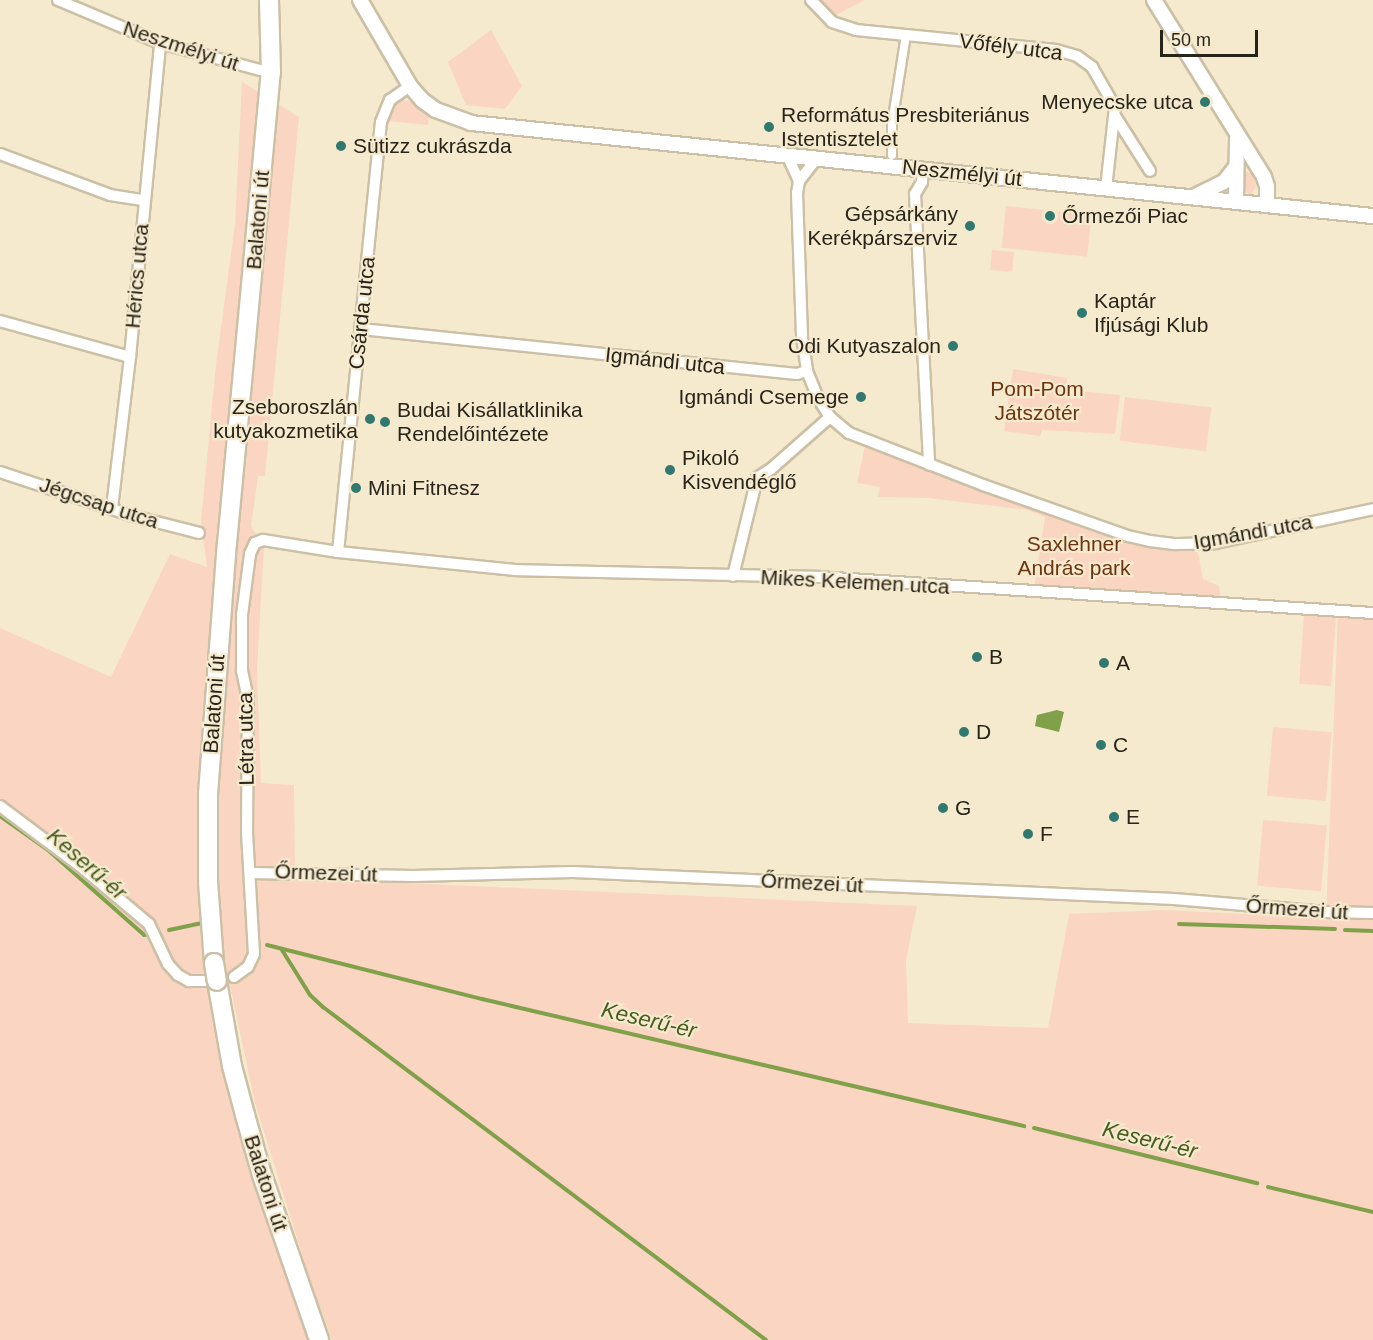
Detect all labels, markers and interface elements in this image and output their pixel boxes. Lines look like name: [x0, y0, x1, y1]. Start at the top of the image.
street label: Neszmélyi út: [120, 15, 242, 77]
scale bar: [1163, 18, 1260, 56]
street label: Vőfély utca: [958, 28, 1064, 66]
text: 50 m: [1171, 30, 1211, 50]
place label: Menyecske utca: [1041, 89, 1193, 115]
marker: Menyecske utca: [1198, 95, 1212, 109]
place label: Református Presbiteriánus Istentisztelet: [781, 102, 1030, 152]
marker: Református Presbiteriánus Istentisztelet: [762, 120, 776, 134]
place label: Sütizz cukrászda: [353, 133, 512, 159]
marker: Sütizz cukrászda: [334, 139, 348, 153]
street label: Neszmélyi út: [901, 154, 1023, 192]
street label: Balatoni út: [241, 169, 275, 271]
place label: Gépsárkány Kerékpárszerviz: [807, 201, 958, 251]
place label: Őrmezői Piac: [1062, 203, 1188, 229]
marker: Őrmezői Piac: [1043, 209, 1057, 223]
marker: Gépsárkány Kerékpárszerviz: [963, 219, 977, 233]
street label: Hérics utca: [120, 223, 154, 329]
street label: Csárda utca: [344, 255, 380, 371]
place label: Kaptár Ifjúsági Klub: [1094, 288, 1208, 338]
marker: Kaptár Ifjúsági Klub: [1075, 306, 1089, 320]
place label: Odi Kutyaszalon: [788, 333, 941, 359]
marker: Odi Kutyaszalon: [946, 339, 960, 353]
street label: Igmándi utca: [604, 342, 726, 380]
park label: Pom-Pom Játszótér: [990, 376, 1084, 426]
place label: Igmándi Csemege: [679, 384, 849, 410]
marker: Igmándi Csemege: [854, 390, 868, 404]
place label: Zseboroszlán kutyakozmetika: [213, 394, 358, 444]
place label: Budai Kisállatklinika Rendelőintézete: [397, 397, 583, 447]
marker: Zseboroszlán kutyakozmetika: [363, 412, 377, 426]
marker: Budai Kisállatklinika Rendelőintézete: [378, 415, 392, 429]
place label: Pikoló Kisvendéglő: [682, 445, 796, 495]
marker: Pikoló Kisvendéglő: [663, 463, 677, 477]
street label: Jégcsap utca: [36, 472, 162, 534]
place label: Mini Fitnesz: [368, 475, 480, 501]
marker: Mini Fitnesz: [349, 481, 363, 495]
street label: Igmándi utca: [1192, 509, 1314, 555]
park label: Saxlehner András park: [1017, 531, 1131, 581]
street label: Mikes Kelemen utca: [760, 564, 950, 600]
place label: B: [989, 644, 1003, 670]
marker: B: [970, 650, 984, 664]
place label: A: [1116, 650, 1130, 676]
street label: Balatoni út: [198, 654, 230, 754]
marker: A: [1097, 656, 1111, 670]
street label: Létra utca: [233, 692, 259, 786]
place label: D: [976, 719, 991, 745]
marker: D: [957, 725, 971, 739]
place label: C: [1113, 732, 1128, 758]
marker: C: [1094, 738, 1108, 752]
place label: G: [955, 795, 971, 821]
marker: G: [936, 801, 950, 815]
place label: E: [1126, 804, 1140, 830]
marker: E: [1107, 810, 1121, 824]
place label: F: [1040, 821, 1053, 847]
water label: Keserű-ér: [42, 822, 132, 906]
marker: F: [1021, 827, 1035, 841]
street label: Őrmezei út: [274, 859, 378, 887]
street label: Őrmezei út: [760, 868, 864, 898]
street label: Őrmezei út: [1245, 893, 1349, 925]
water label: Keserű-ér: [599, 996, 699, 1044]
water label: Keserű-ér: [1100, 1116, 1200, 1164]
street label: Balatoni út: [239, 1132, 293, 1234]

